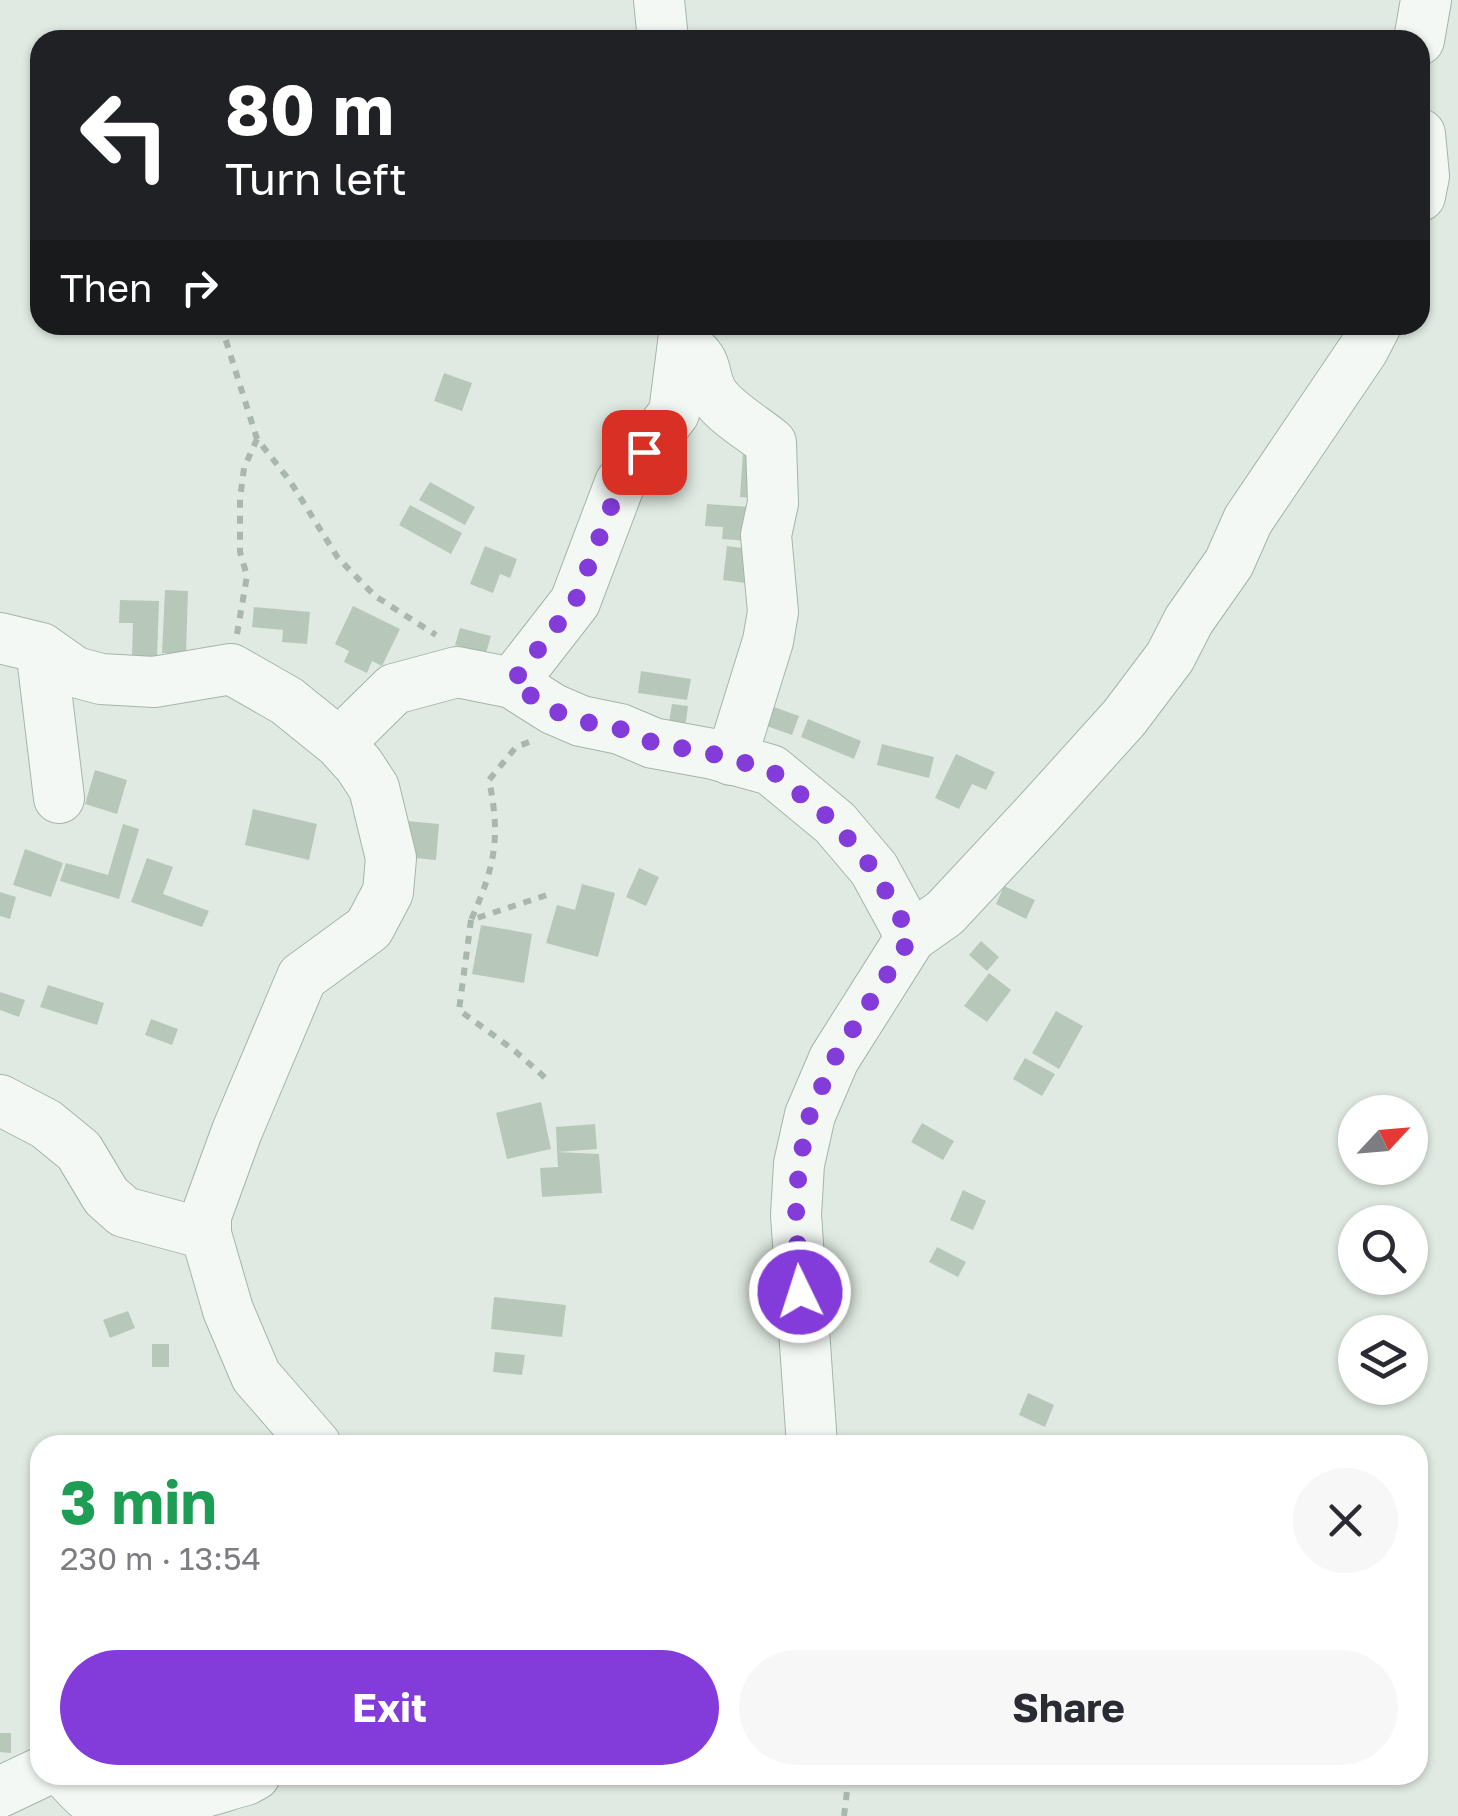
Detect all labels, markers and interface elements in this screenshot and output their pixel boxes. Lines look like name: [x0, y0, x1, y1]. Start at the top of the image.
text: 80 m: [225, 66, 394, 150]
icon: left: [60, 70, 190, 200]
text: Turn left: [225, 151, 407, 205]
icon: right: [172, 260, 227, 315]
text: Then: [60, 265, 152, 310]
pin: [602, 410, 687, 495]
icon: arrive: [617, 425, 672, 480]
north arrow: [1338, 1095, 1428, 1185]
map controls: [1338, 1095, 1428, 1405]
button: search: [1338, 1205, 1428, 1295]
position arrow: [748, 1240, 852, 1344]
button: layers: [1338, 1315, 1428, 1405]
text: 3 min: [60, 1465, 217, 1537]
button: close: [1293, 1468, 1398, 1573]
text: 230 m · 13:54: [60, 1539, 261, 1577]
button: Exit: [60, 1650, 719, 1765]
button: Share: [739, 1650, 1398, 1765]

